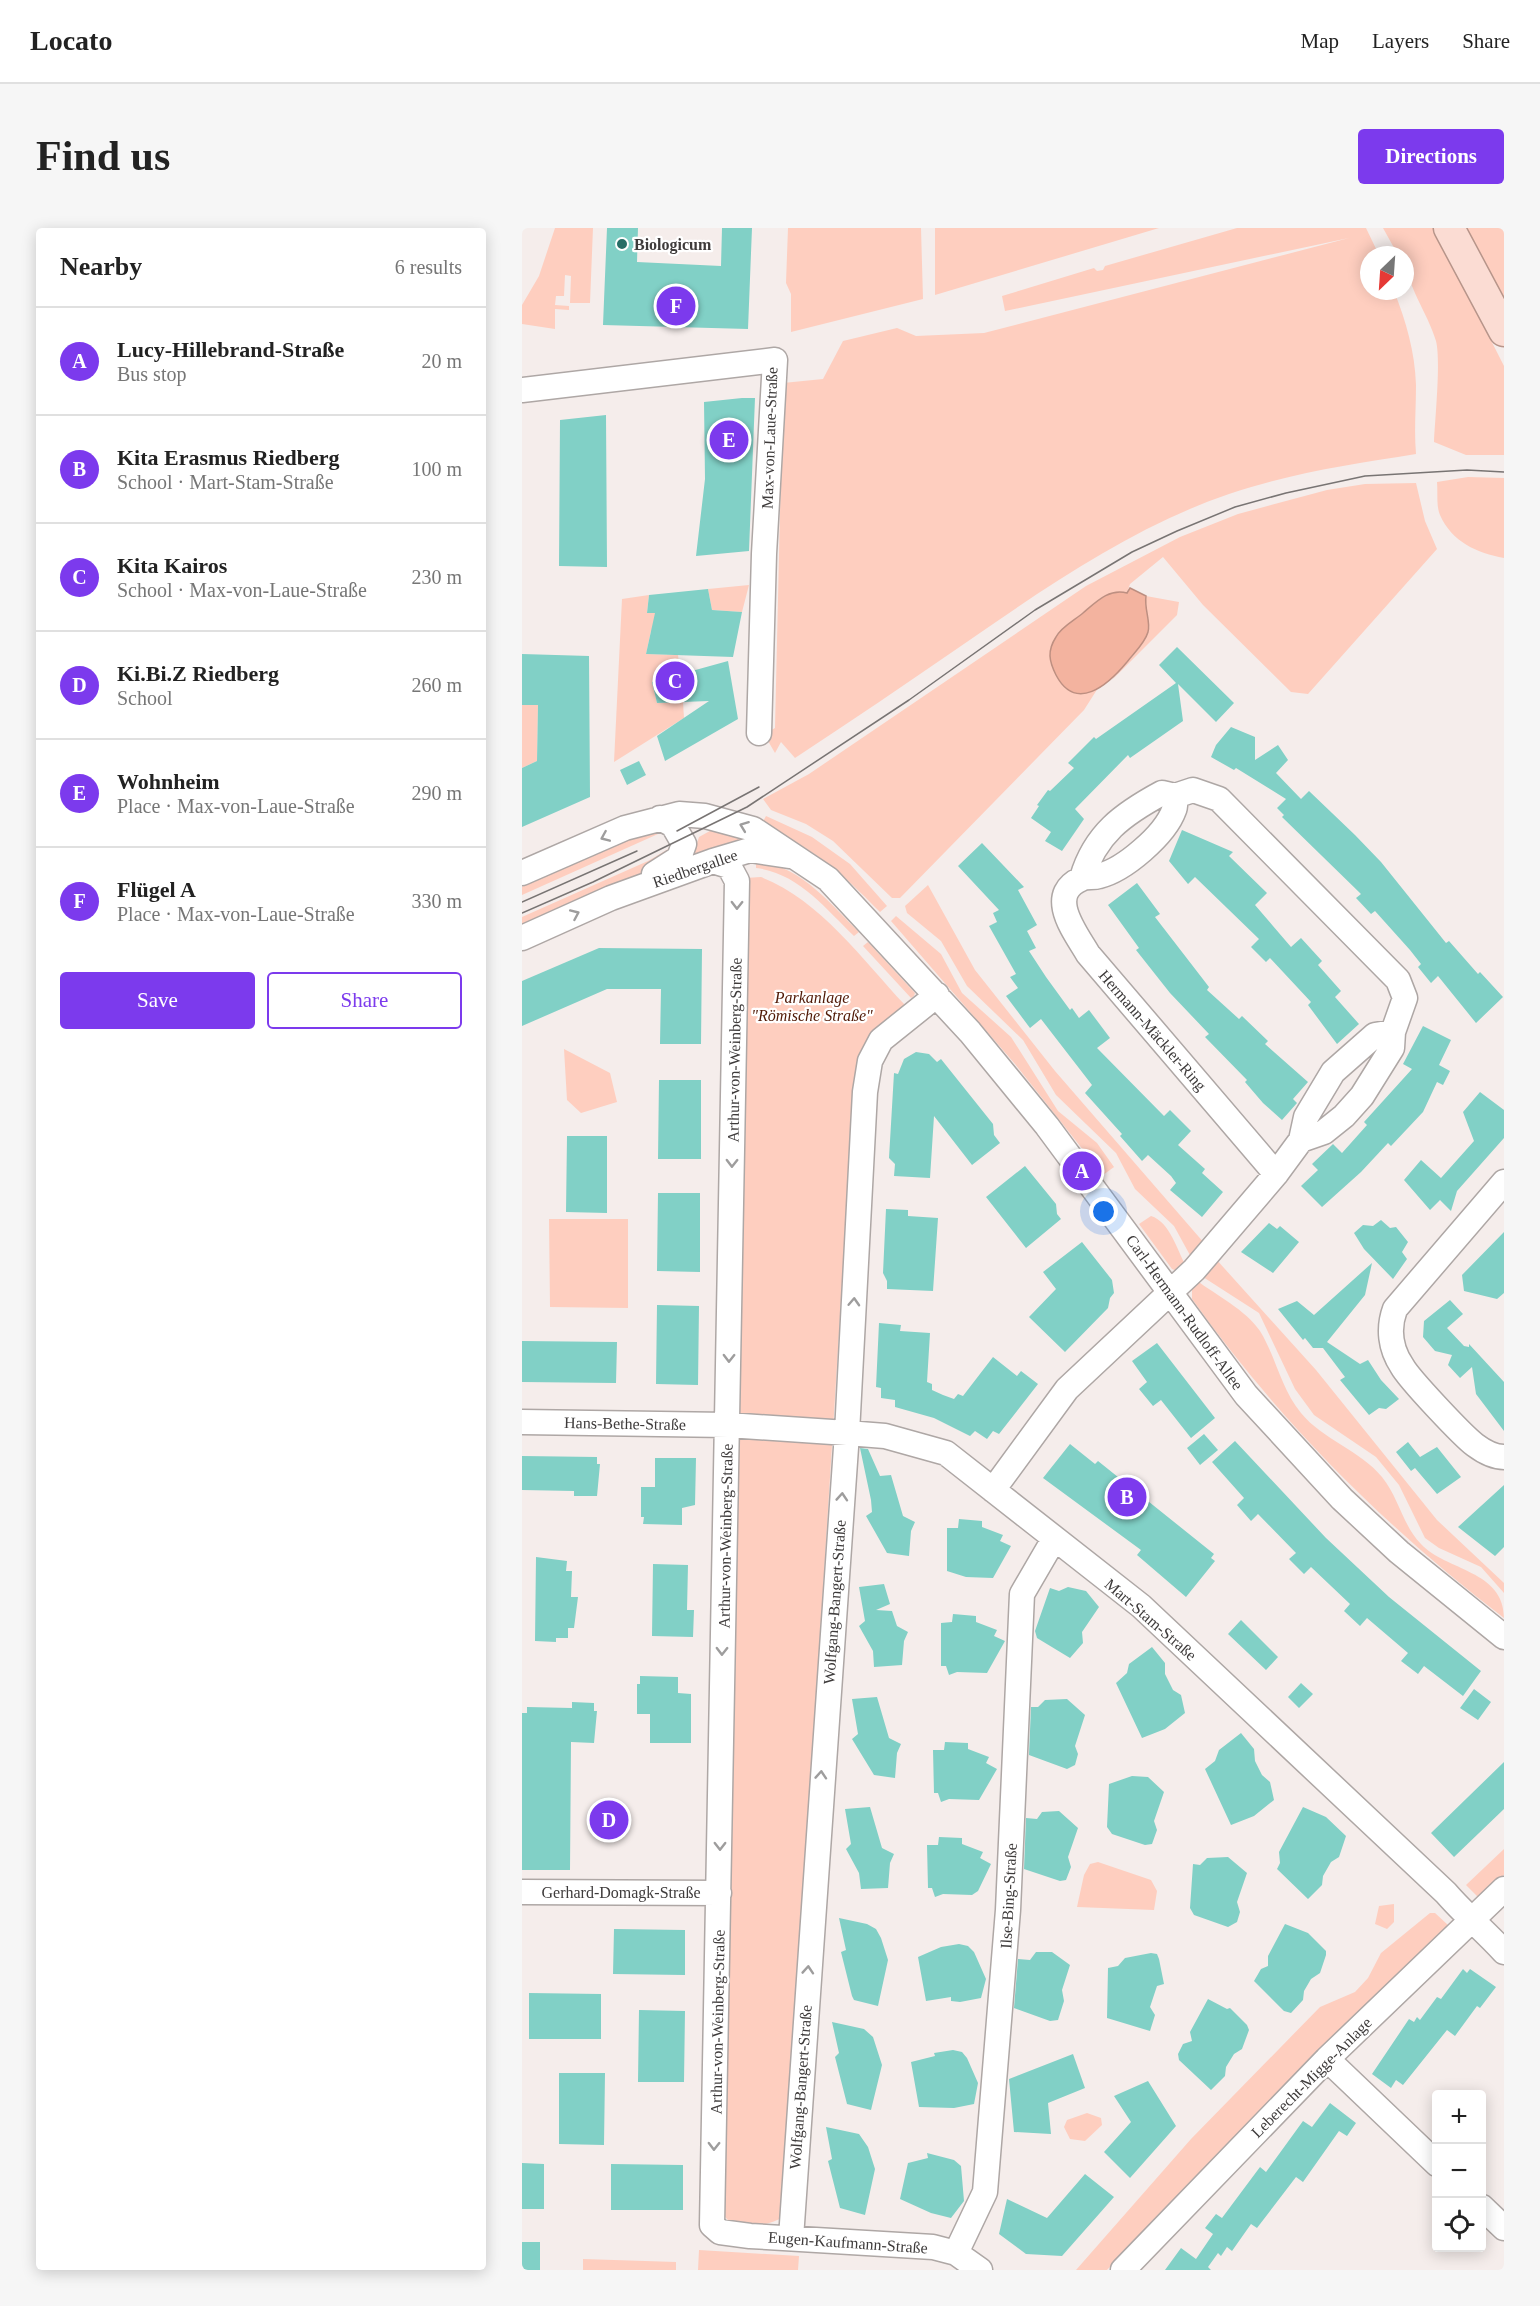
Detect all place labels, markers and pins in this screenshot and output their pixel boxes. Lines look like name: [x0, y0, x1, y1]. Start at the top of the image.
place label: Biologicum: [634, 236, 712, 254]
marker: Biologicum: [615, 237, 629, 251]
pin: F: [656, 284, 696, 328]
pin: E: [710, 418, 748, 462]
pin: C: [656, 658, 694, 704]
pin: A: [1062, 1148, 1102, 1194]
pin: B: [1108, 1474, 1146, 1520]
pin: D: [590, 1798, 628, 1842]

